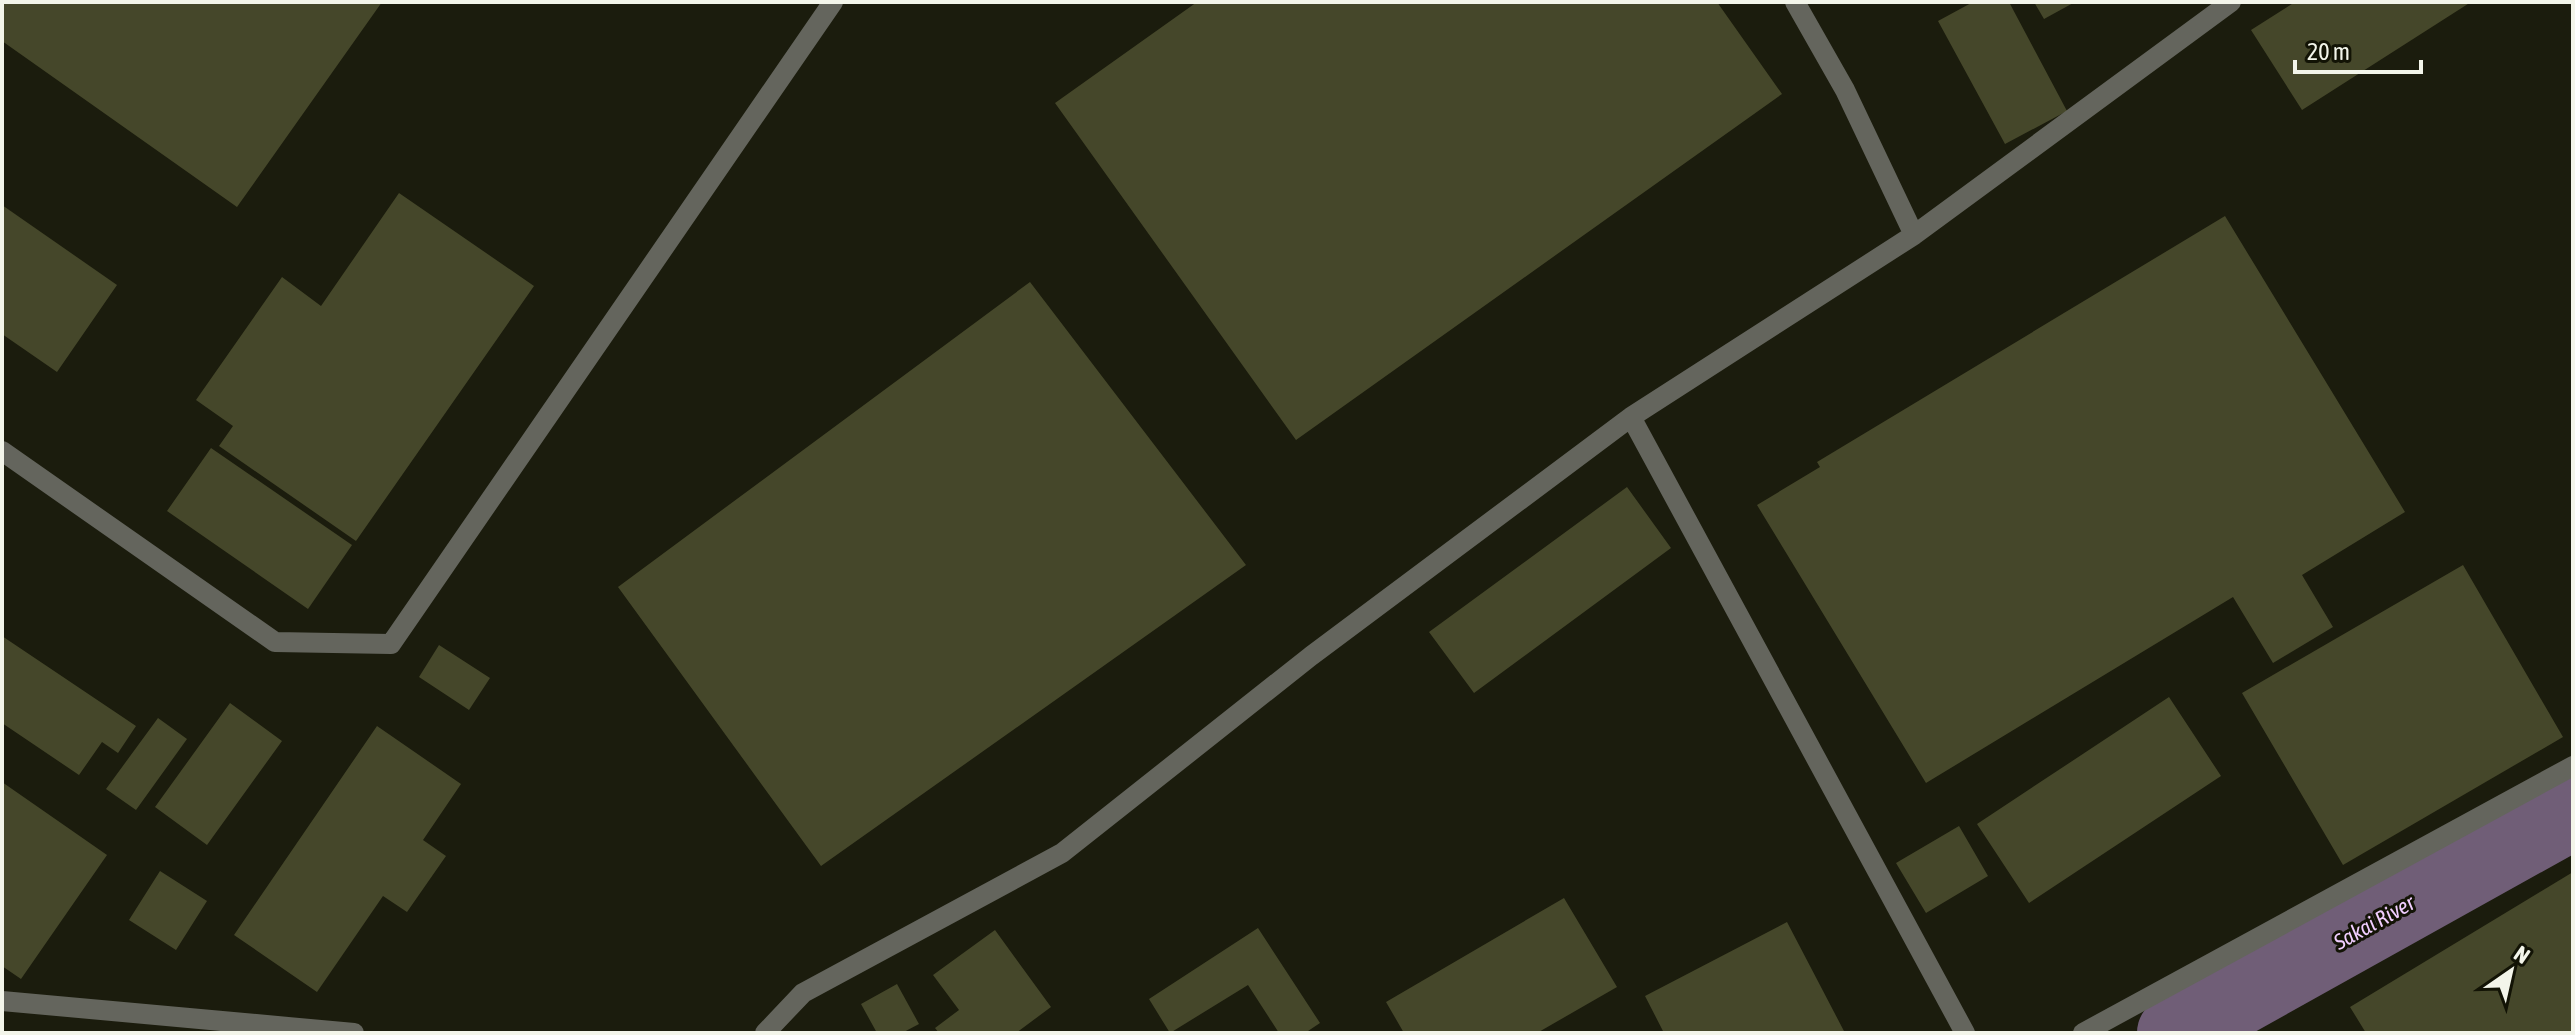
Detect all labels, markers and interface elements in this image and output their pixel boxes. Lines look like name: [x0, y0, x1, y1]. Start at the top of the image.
scale bar: [2295, 24, 2421, 74]
text: 20 m: [2307, 38, 2350, 65]
water label: Sakai River: [2328, 888, 2420, 955]
north arrow: [2471, 931, 2551, 1011]
text: N: [2510, 940, 2535, 969]

